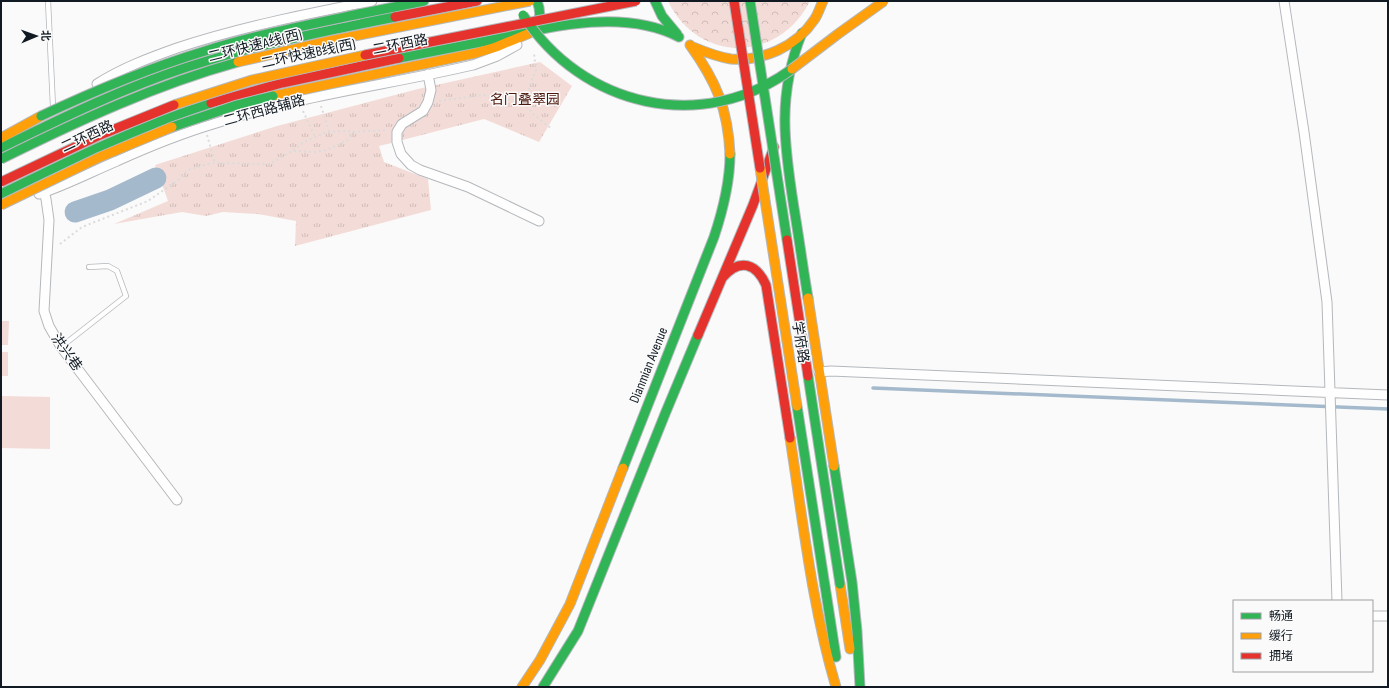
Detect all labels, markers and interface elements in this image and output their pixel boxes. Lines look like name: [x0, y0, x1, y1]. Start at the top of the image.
north arrow: [16, 16, 56, 56]
street label: 二环快速A线(西): [206, 26, 304, 65]
text: 北: [39, 30, 52, 41]
street label: 二环西路: [371, 31, 429, 58]
street label: 二环快速B线(西): [259, 35, 357, 72]
street label: 二环西路辅路: [221, 91, 307, 130]
park label: 名门叠翠园: [490, 91, 560, 108]
street label: 二环西路: [58, 117, 116, 156]
street label: 学府路: [789, 320, 812, 364]
street label: Dianmian Avenue: [626, 325, 671, 406]
street label: 洪兴巷: [48, 330, 86, 374]
legend: [1233, 600, 1373, 672]
text: 畅通: [1269, 609, 1293, 624]
text: 缓行: [1269, 629, 1293, 644]
text: 拥堵: [1269, 649, 1293, 664]

